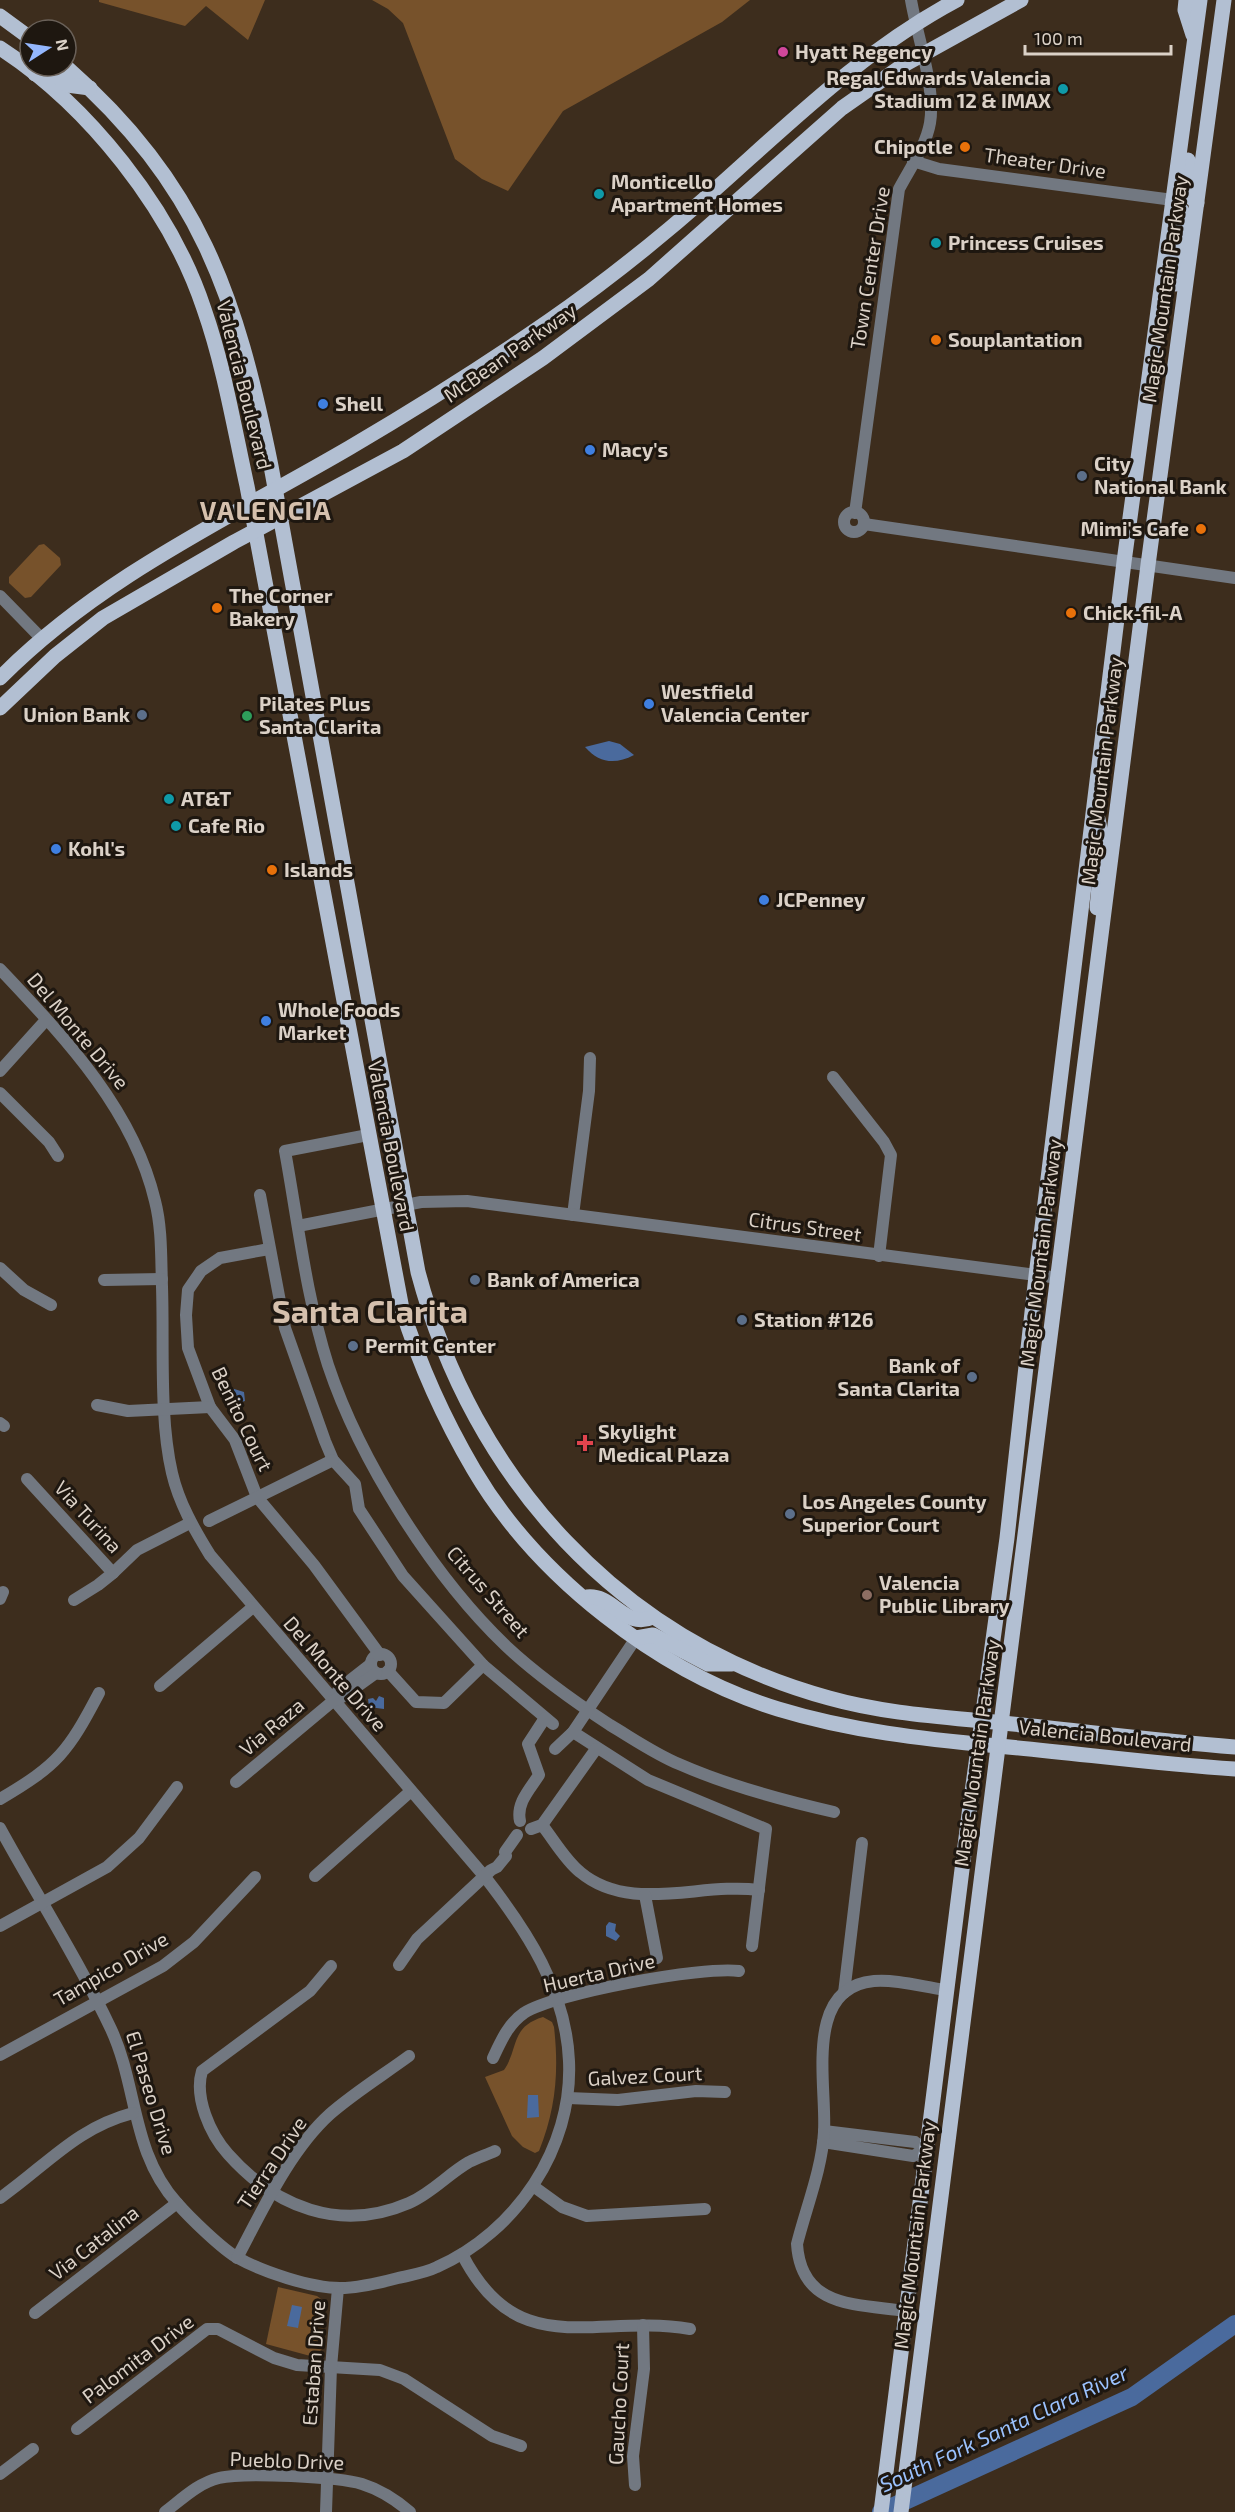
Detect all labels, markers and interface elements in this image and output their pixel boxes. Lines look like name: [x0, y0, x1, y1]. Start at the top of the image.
north arrow: [18, 18, 78, 78]
scale bar: [1025, 18, 1170, 56]
text: 100 m: [1034, 27, 1083, 49]
text: N: [53, 37, 74, 52]
place label: Hyatt Regency: [795, 39, 933, 64]
marker: Hyatt Regency: [776, 45, 790, 59]
place label: Regal Edwards Valencia Stadium 12 & IMAX: [826, 65, 1051, 112]
marker: Regal Edwards Valencia Stadium 12 & IMAX: [1056, 82, 1070, 96]
place label: Chipotle: [874, 134, 953, 158]
marker: Chipotle: [958, 140, 972, 154]
street label: Theater Drive: [983, 142, 1108, 182]
place label: Monticello Apartment Homes: [611, 169, 783, 216]
street label: Magic Mountain Parkway: [1136, 173, 1192, 404]
street label: Town Center Drive: [844, 185, 894, 351]
marker: Monticello Apartment Homes: [592, 187, 606, 201]
place label: Princess Cruises: [948, 230, 1104, 254]
marker: Princess Cruises: [929, 236, 943, 250]
street label: McBean Parkway: [438, 297, 581, 407]
street label: Valencia Boulevard: [212, 298, 278, 472]
place label: Souplantation: [948, 327, 1083, 351]
marker: Souplantation: [929, 333, 943, 347]
place label: Shell: [335, 391, 384, 415]
marker: Shell: [316, 397, 330, 411]
place label: Macy's: [602, 437, 668, 462]
marker: Macy's: [583, 443, 597, 457]
place label: City National Bank: [1094, 451, 1227, 498]
marker: City National Bank: [1075, 469, 1089, 483]
district label: VALENCIA: [200, 494, 332, 525]
place label: Mimi's Cafe: [1080, 516, 1189, 540]
marker: Mimi's Cafe: [1194, 522, 1208, 536]
place label: The Corner Bakery: [229, 583, 333, 631]
place label: Chick-fil-A: [1083, 600, 1183, 624]
marker: The Corner Bakery: [210, 601, 224, 615]
marker: Chick-fil-A: [1064, 606, 1078, 620]
street label: Magic Mountain Parkway: [1075, 655, 1127, 886]
place label: Westfield Valencia Center: [661, 679, 809, 726]
place label: Pilates Plus Santa Clarita: [259, 691, 381, 738]
marker: Westfield Valencia Center: [642, 697, 656, 711]
place label: Union Bank: [23, 702, 131, 726]
marker: Union Bank: [135, 708, 149, 722]
marker: Pilates Plus Santa Clarita: [240, 709, 254, 723]
place label: AT&T: [181, 786, 231, 810]
marker: AT&T: [162, 792, 176, 806]
place label: Cafe Rio: [188, 813, 265, 837]
marker: Cafe Rio: [169, 819, 183, 833]
place label: Kohl's: [68, 836, 125, 860]
marker: Kohl's: [49, 842, 63, 856]
place label: Islands: [284, 857, 353, 881]
marker: Islands: [265, 863, 279, 877]
place label: JCPenney: [776, 887, 866, 912]
marker: JCPenney: [757, 893, 771, 907]
street label: Del Monte Drive: [23, 967, 134, 1094]
place label: Whole Foods Market: [278, 997, 400, 1044]
marker: Whole Foods Market: [259, 1014, 273, 1028]
street label: Valencia Boulevard: [364, 1058, 420, 1233]
street label: Magic Mountain Parkway: [1014, 1137, 1066, 1368]
street label: Citrus Street: [747, 1206, 863, 1246]
place label: Bank of America: [487, 1267, 640, 1291]
marker: Bank of America: [468, 1273, 482, 1287]
district label: Santa Clarita: [272, 1291, 468, 1329]
place label: Station #126: [754, 1307, 873, 1331]
marker: Station #126: [735, 1313, 749, 1327]
place label: Permit Center: [365, 1333, 496, 1357]
marker: Permit Center: [346, 1339, 360, 1353]
place label: Bank of Santa Clarita: [838, 1353, 961, 1400]
street label: Benito Court: [207, 1363, 279, 1475]
marker: Bank of Santa Clarita: [965, 1370, 979, 1384]
place label: Skylight Medical Plaza: [598, 1419, 729, 1466]
marker: Skylight Medical Plaza: [576, 1434, 594, 1452]
street label: Via Turina: [50, 1475, 127, 1557]
place label: Los Angeles County Superior Court: [802, 1489, 987, 1536]
marker: Los Angeles County Superior Court: [783, 1507, 797, 1521]
street label: Citrus Street: [442, 1541, 535, 1642]
place label: Valencia Public Library: [879, 1570, 1010, 1618]
marker: Valencia Public Library: [860, 1588, 874, 1602]
street label: Del Monte Drive: [279, 1611, 392, 1736]
street label: Magic Mountain Parkway: [948, 1637, 1004, 1868]
street label: Via Raza: [234, 1692, 309, 1760]
street label: Valencia Boulevard: [1018, 1714, 1193, 1756]
street label: Tampico Drive: [49, 1926, 172, 2010]
street label: Huerta Drive: [541, 1948, 657, 1997]
street label: El Paseo Drive: [122, 2028, 182, 2157]
street label: Galvez Court: [587, 2060, 703, 2090]
street label: Tierra Drive: [232, 2112, 311, 2213]
street label: Magic Mountain Parkway: [888, 2119, 940, 2350]
street label: Via Catalina: [44, 2200, 143, 2285]
street label: Estaban Drive: [297, 2299, 329, 2427]
street label: Palomita Drive: [77, 2309, 198, 2408]
street label: Gaucho Court: [603, 2342, 633, 2465]
water label: South Fork Santa Clara River: [875, 2359, 1132, 2496]
street label: Pueblo Drive: [229, 2446, 345, 2474]

